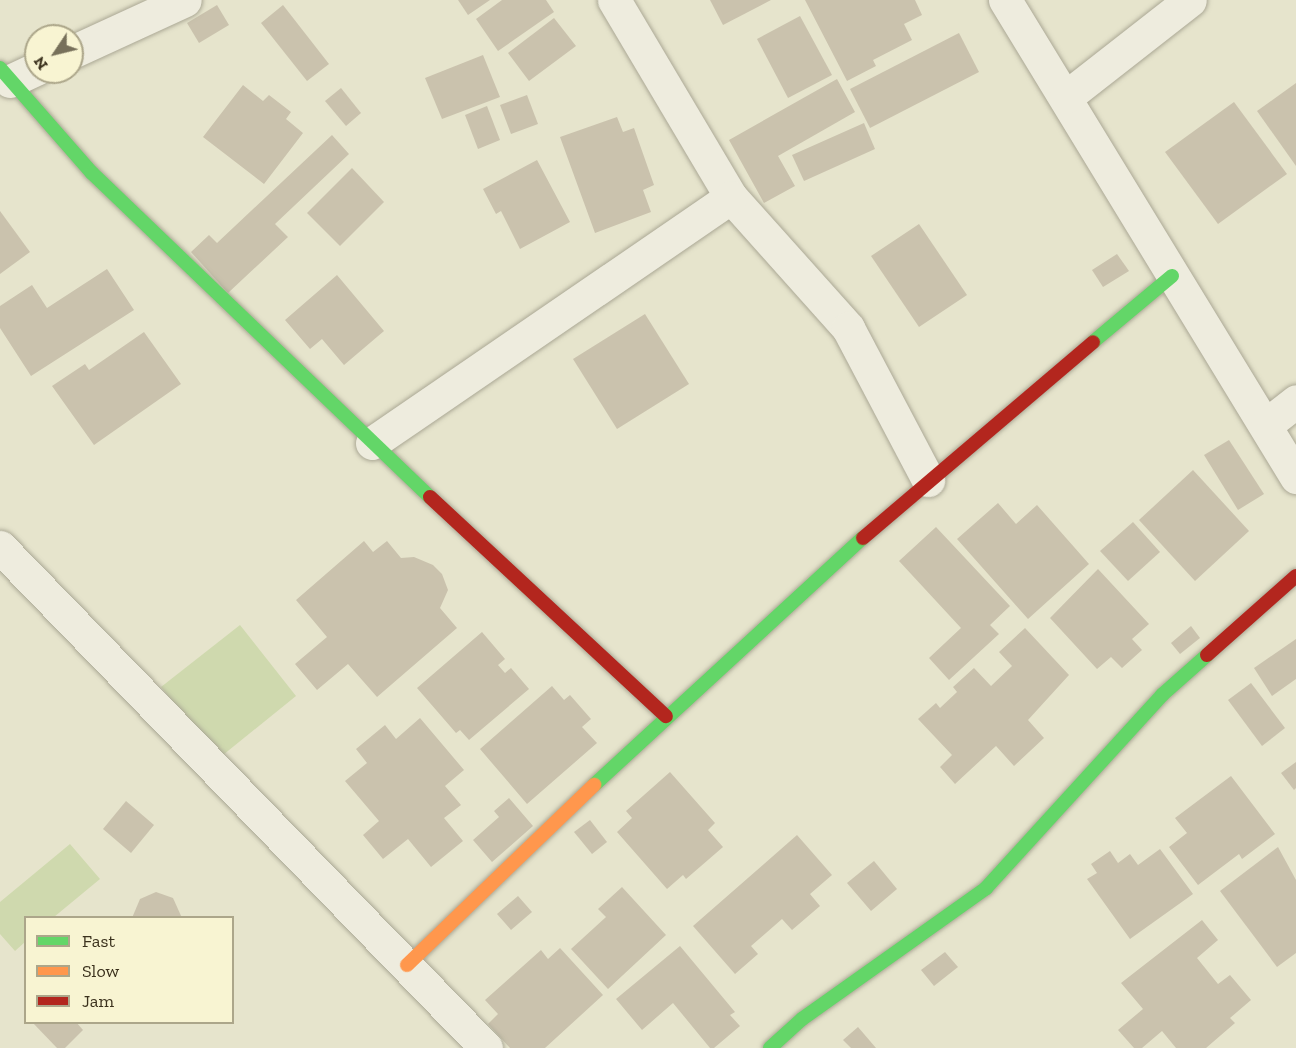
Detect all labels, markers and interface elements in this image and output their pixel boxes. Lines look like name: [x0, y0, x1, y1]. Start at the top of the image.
north arrow: [24, 24, 84, 84]
text: N: [29, 53, 52, 74]
legend: [24, 916, 234, 1024]
text: Fast: [82, 930, 115, 952]
text: Slow: [82, 960, 119, 982]
text: Jam: [82, 990, 114, 1012]

